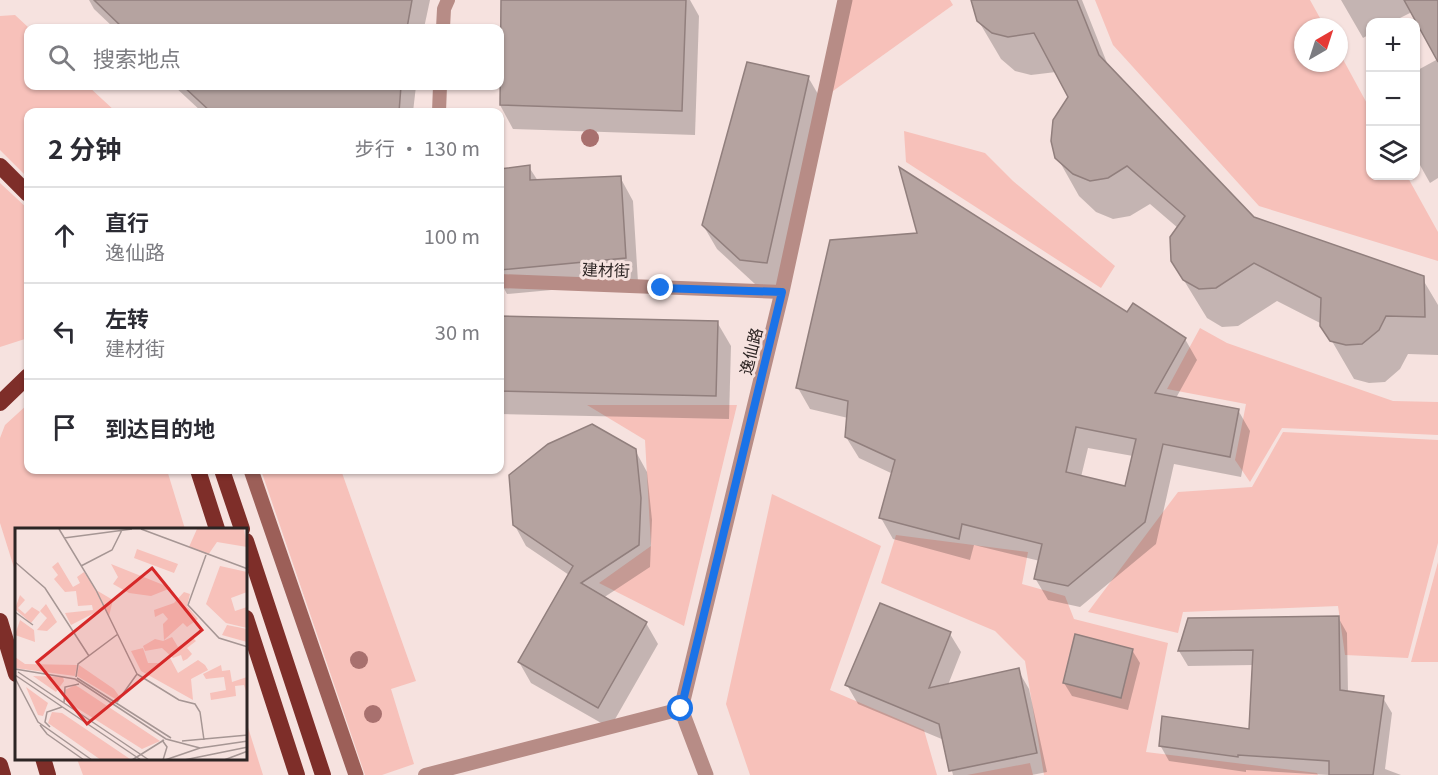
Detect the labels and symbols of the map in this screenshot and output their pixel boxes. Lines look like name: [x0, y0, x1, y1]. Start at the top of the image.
north arrow: [1294, 18, 1348, 72]
street label: 建材街: [582, 256, 630, 282]
route end: [647, 274, 673, 300]
street label: 逸仙路: [733, 325, 767, 377]
inset map: [15, 528, 248, 760]
route start: [667, 695, 693, 721]

